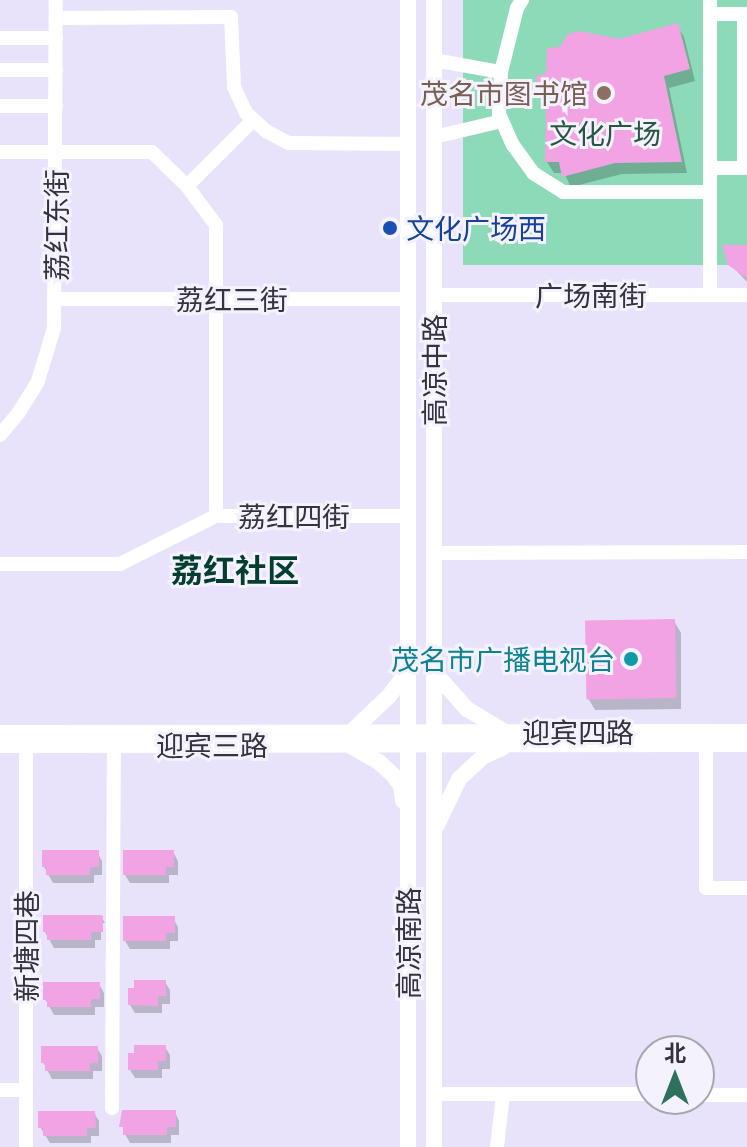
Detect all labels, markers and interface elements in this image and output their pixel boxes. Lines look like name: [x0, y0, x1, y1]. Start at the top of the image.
place label: 茂名市图书馆: [420, 76, 588, 110]
marker: 茂名市图书馆: [595, 84, 613, 102]
park label: 文化广场: [549, 116, 661, 150]
street label: 荔红东街: [39, 169, 73, 281]
place label: 文化广场西: [406, 211, 546, 245]
marker: 文化广场西: [381, 219, 399, 237]
street label: 广场南街: [535, 278, 647, 312]
street label: 荔红三街: [176, 282, 288, 316]
street label: 高凉中路: [417, 314, 451, 426]
street label: 荔红四街: [238, 499, 350, 533]
district label: 荔红社区: [171, 551, 299, 589]
place label: 茂名市广播电视台: [391, 642, 615, 676]
marker: 茂名市广播电视台: [622, 650, 640, 668]
street label: 迎宾四路: [522, 715, 634, 749]
street label: 迎宾三路: [156, 728, 268, 762]
street label: 高凉南路: [391, 887, 425, 999]
street label: 新塘四巷: [9, 890, 43, 1002]
north arrow: [635, 1035, 715, 1115]
text: 北: [664, 1038, 686, 1068]

